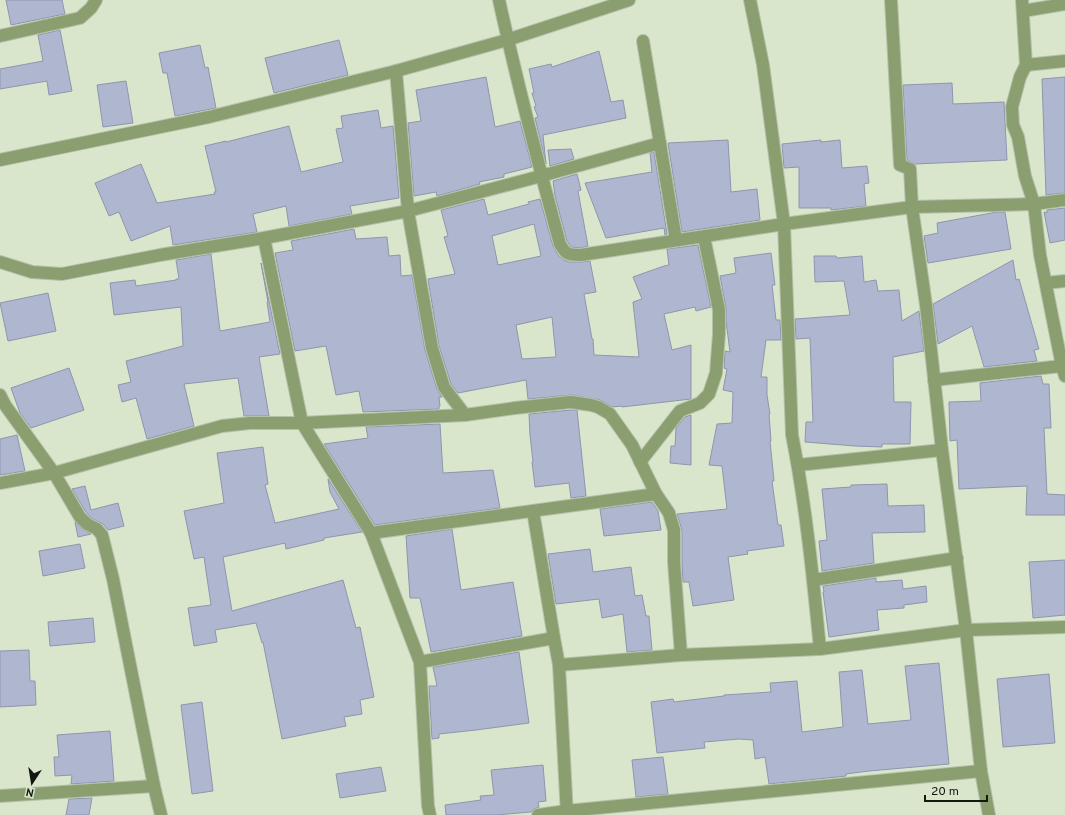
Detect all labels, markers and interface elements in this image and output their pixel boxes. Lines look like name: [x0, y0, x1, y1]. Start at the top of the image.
north arrow: [12, 763, 52, 803]
scale bar: [925, 777, 987, 803]
text: N: [25, 784, 35, 799]
text: 20 m: [931, 784, 959, 800]

